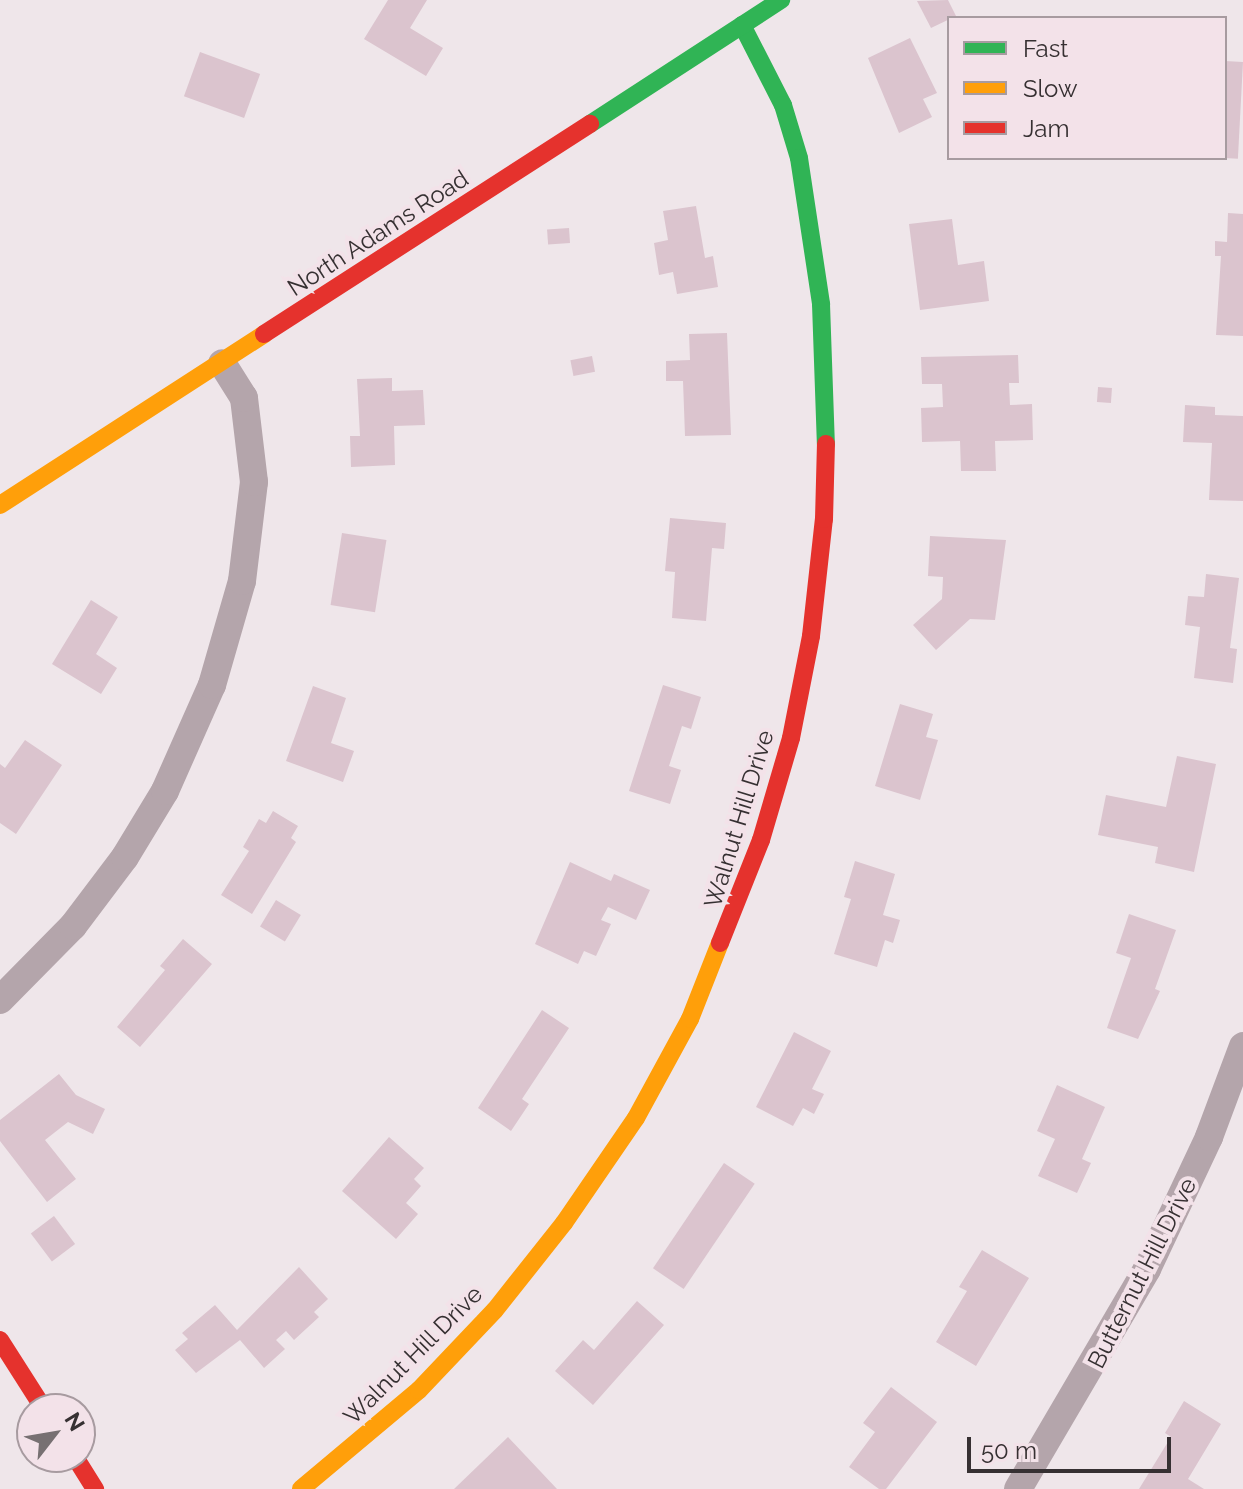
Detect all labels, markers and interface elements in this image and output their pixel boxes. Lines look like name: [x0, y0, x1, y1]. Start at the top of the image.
legend: [947, 16, 1227, 160]
text: Fast: [1023, 34, 1068, 63]
text: Slow: [1023, 74, 1077, 103]
text: Jam: [1023, 114, 1069, 143]
street label: North Adams Road: [282, 164, 474, 302]
street label: Walnut Hill Drive: [698, 726, 780, 912]
street label: Butternut Hill Drive: [1081, 1173, 1203, 1373]
street label: Walnut Hill Drive: [337, 1279, 489, 1431]
north arrow: [16, 1393, 96, 1473]
text: N: [59, 1408, 90, 1436]
scale bar: [971, 1421, 1175, 1471]
text: 50 m: [981, 1436, 1037, 1465]

